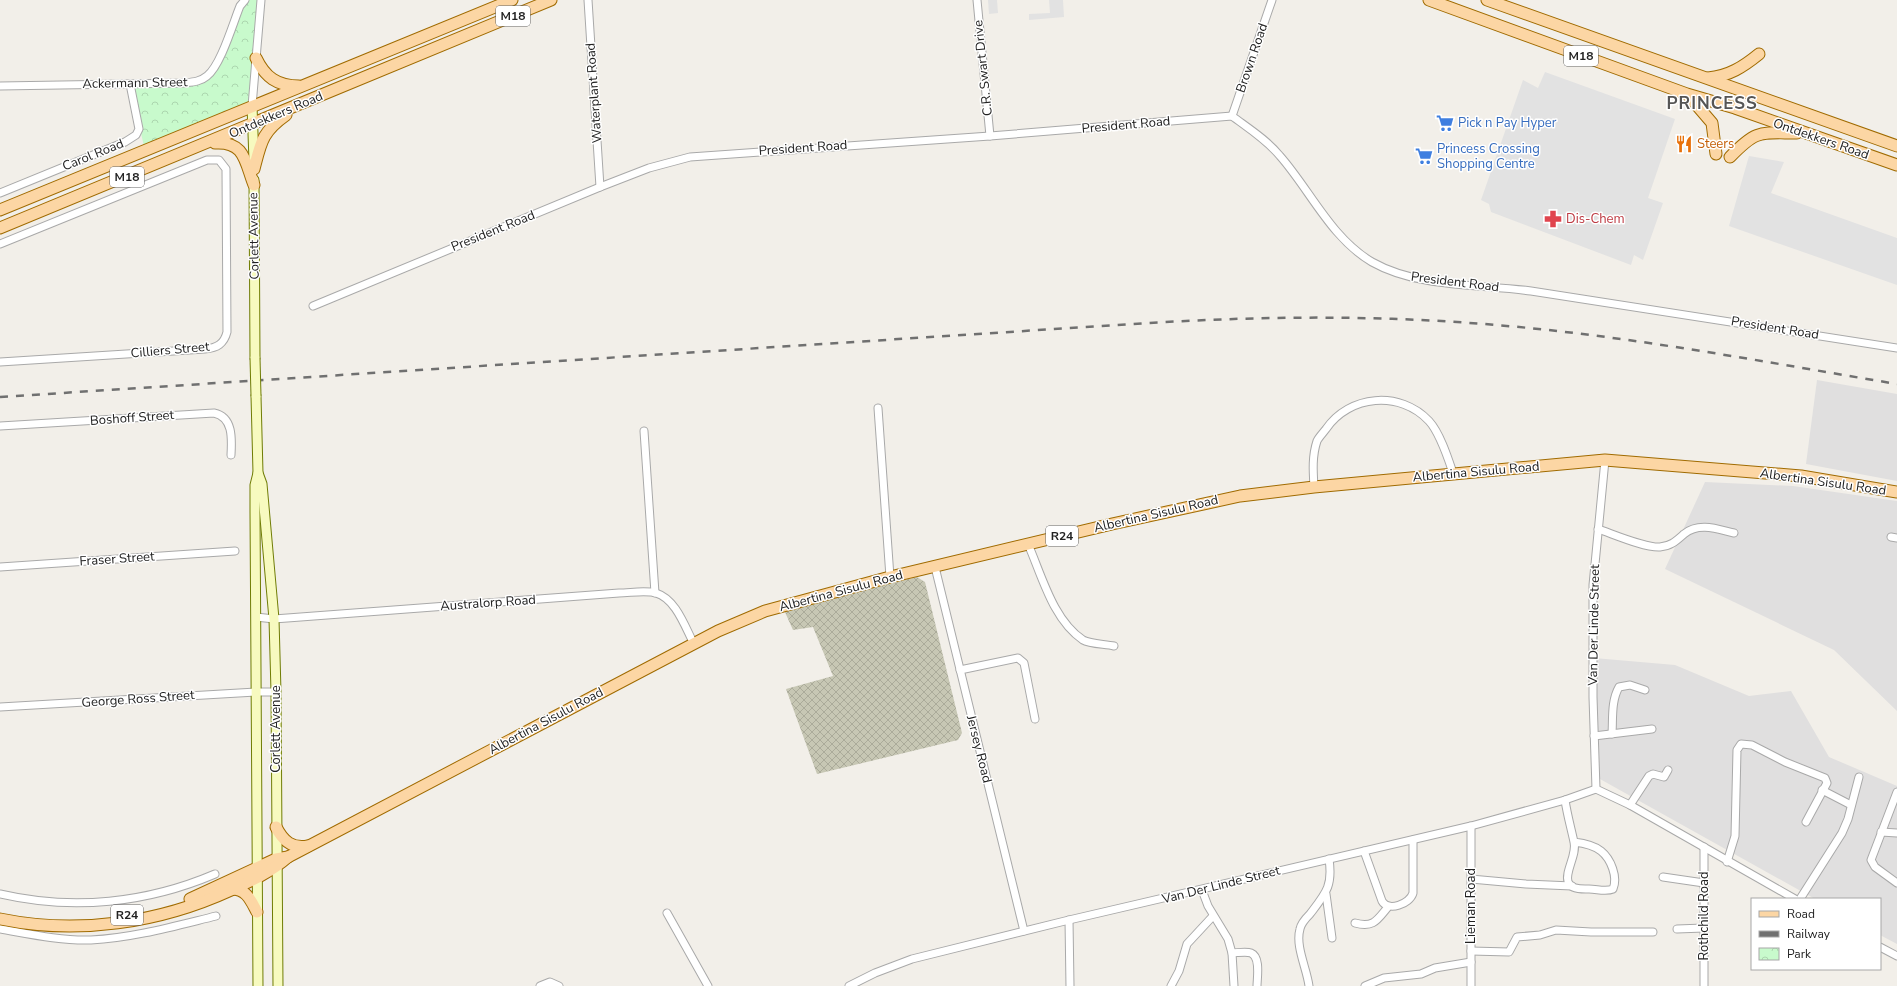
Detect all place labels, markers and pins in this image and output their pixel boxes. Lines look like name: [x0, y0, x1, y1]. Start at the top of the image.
supermarket icon: Pick n Pay Hyper: [1435, 113, 1455, 133]
place label: Pick n Pay Hyper: [1458, 114, 1557, 132]
restaurant icon: Steers: [1674, 134, 1694, 154]
place label: Steers: [1697, 135, 1734, 153]
place label: Princess Crossing Shopping Centre: [1437, 140, 1540, 173]
supermarket icon: Princess Crossing Shopping Centre: [1414, 146, 1434, 166]
pharmacy icon: Dis-Chem: [1543, 209, 1563, 229]
place label: Dis-Chem: [1566, 210, 1625, 228]

